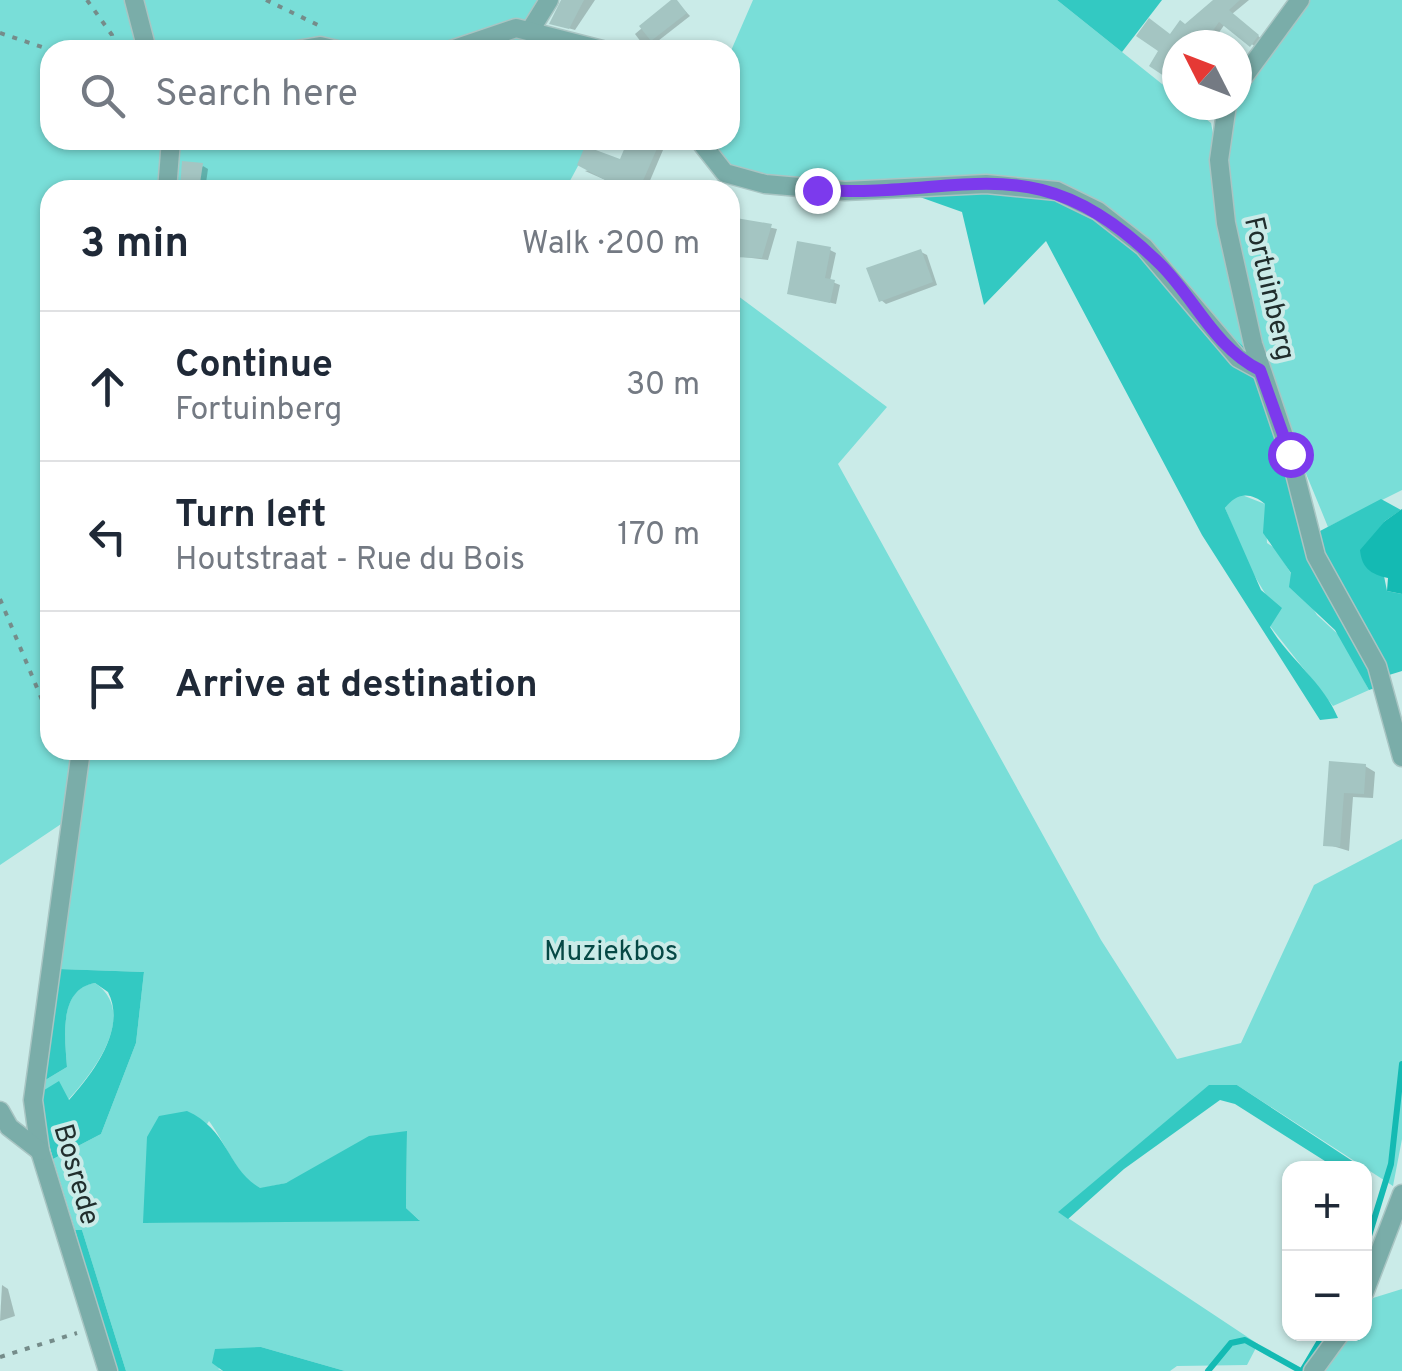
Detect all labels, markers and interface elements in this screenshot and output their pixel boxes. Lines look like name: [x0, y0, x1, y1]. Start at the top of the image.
north arrow: [1162, 30, 1252, 120]
search box: [40, 40, 740, 150]
icon: search: [75, 68, 130, 123]
text: Search here: [155, 71, 358, 120]
route end: [795, 168, 841, 214]
street label: Fortuinberg: [1234, 213, 1302, 364]
text: 3 min: [80, 219, 189, 272]
text: Walk · 200 m: [522, 225, 700, 265]
text: Continue: [175, 342, 333, 391]
icon: ahead: [80, 359, 135, 414]
text: 30 m: [626, 366, 700, 406]
text: Fortuinberg: [175, 391, 342, 431]
route start: [1268, 432, 1314, 478]
text: Turn left: [175, 492, 327, 541]
icon: left: [80, 509, 135, 564]
text: 170 m: [617, 516, 700, 556]
text: Houtstraat - Rue du Bois: [175, 541, 525, 581]
icon: arrive: [80, 659, 135, 714]
text: Arrive at destination: [175, 662, 538, 711]
park label: Muziekbos: [544, 935, 678, 971]
street label: Bosrede: [44, 1120, 107, 1230]
map controls: [1282, 1161, 1372, 1341]
button: +: [1282, 1161, 1372, 1251]
button: −: [1282, 1251, 1372, 1341]

